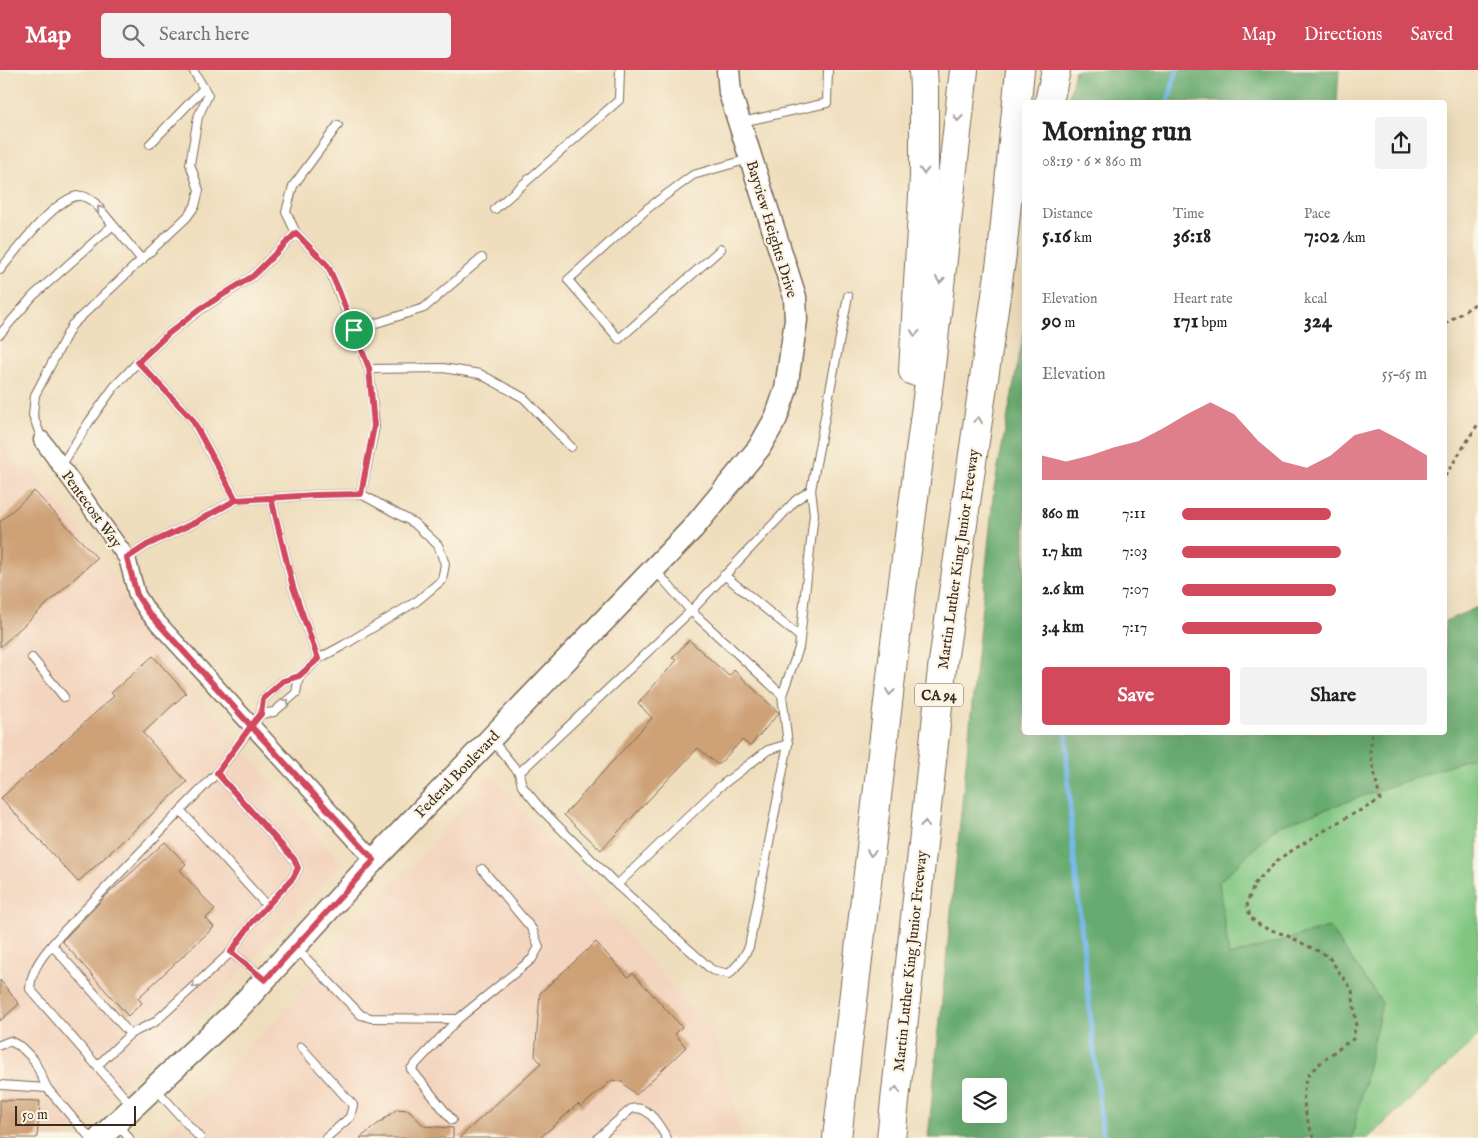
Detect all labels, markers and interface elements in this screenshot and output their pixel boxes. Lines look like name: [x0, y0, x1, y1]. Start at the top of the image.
search box: [101, 13, 451, 58]
text: Map: [25, 20, 71, 51]
icon: search: [119, 21, 147, 49]
text: Search here: [159, 23, 250, 47]
text: Map: [1242, 24, 1276, 47]
text: Directions: [1304, 24, 1382, 47]
text: Saved: [1410, 24, 1453, 47]
one-way arrow: [953, 115, 964, 123]
text: Morning run: [1042, 115, 1192, 150]
button: share: [1375, 117, 1427, 169]
text: 08:19 · 6 × 860 m: [1042, 152, 1142, 172]
street label: Bayview Heights Drive: [742, 158, 801, 300]
one-way arrow: [919, 168, 929, 175]
text: Distance: [1042, 205, 1093, 223]
text: Time: [1173, 205, 1204, 223]
text: Pace: [1304, 205, 1331, 223]
one-way arrow: [97, 206, 105, 215]
text: 5.16: [1042, 223, 1071, 250]
text: 36:18: [1173, 223, 1211, 250]
text: 7:02: [1304, 223, 1340, 250]
text: km: [1071, 229, 1092, 247]
text: /km: [1340, 229, 1366, 247]
one-way arrow: [935, 276, 946, 284]
text: Elevation: [1042, 290, 1098, 308]
text: Heart rate: [1173, 290, 1233, 308]
text: kcal: [1304, 290, 1327, 308]
text: 90: [1042, 308, 1061, 335]
text: 171: [1173, 308, 1198, 335]
text: 324: [1304, 308, 1332, 335]
pin: [333, 309, 375, 351]
text: m: [1061, 314, 1075, 332]
text: bpm: [1198, 314, 1227, 332]
icon: arrive: [340, 316, 368, 344]
one-way arrow: [909, 330, 920, 338]
text: Elevation: [1042, 365, 1105, 385]
text: 55–65 m: [1382, 365, 1427, 385]
one-way arrow: [972, 415, 982, 424]
street label: Martin Luther King Junior Freeway: [934, 447, 983, 671]
street label: Pentecost Way: [57, 467, 126, 552]
text: 860 m: [1042, 504, 1079, 524]
text: 7:11: [1122, 504, 1146, 524]
text: 1.7 km: [1042, 542, 1082, 562]
text: 7:03: [1122, 542, 1148, 562]
text: 2.6 km: [1042, 580, 1084, 600]
text: 7:07: [1122, 580, 1149, 600]
text: 3.4 km: [1042, 618, 1084, 638]
text: 7:17: [1122, 618, 1147, 638]
button: Save: [1042, 667, 1230, 725]
button: Share: [1240, 667, 1427, 725]
road number: CA 94: [915, 684, 963, 706]
one-way arrow: [885, 688, 896, 696]
one-way arrow: [281, 699, 290, 708]
street label: Federal Boulevard: [411, 726, 504, 822]
one-way arrow: [919, 819, 930, 827]
one-way arrow: [866, 849, 877, 857]
street label: Martin Luther King Junior Freeway: [889, 849, 932, 1073]
one-way arrow: [192, 979, 201, 988]
map controls: [962, 1078, 1007, 1123]
button: layers: [962, 1078, 1007, 1123]
one-way arrow: [890, 1085, 901, 1093]
scale bar: [15, 1103, 136, 1126]
text: 50 m: [22, 1106, 48, 1124]

